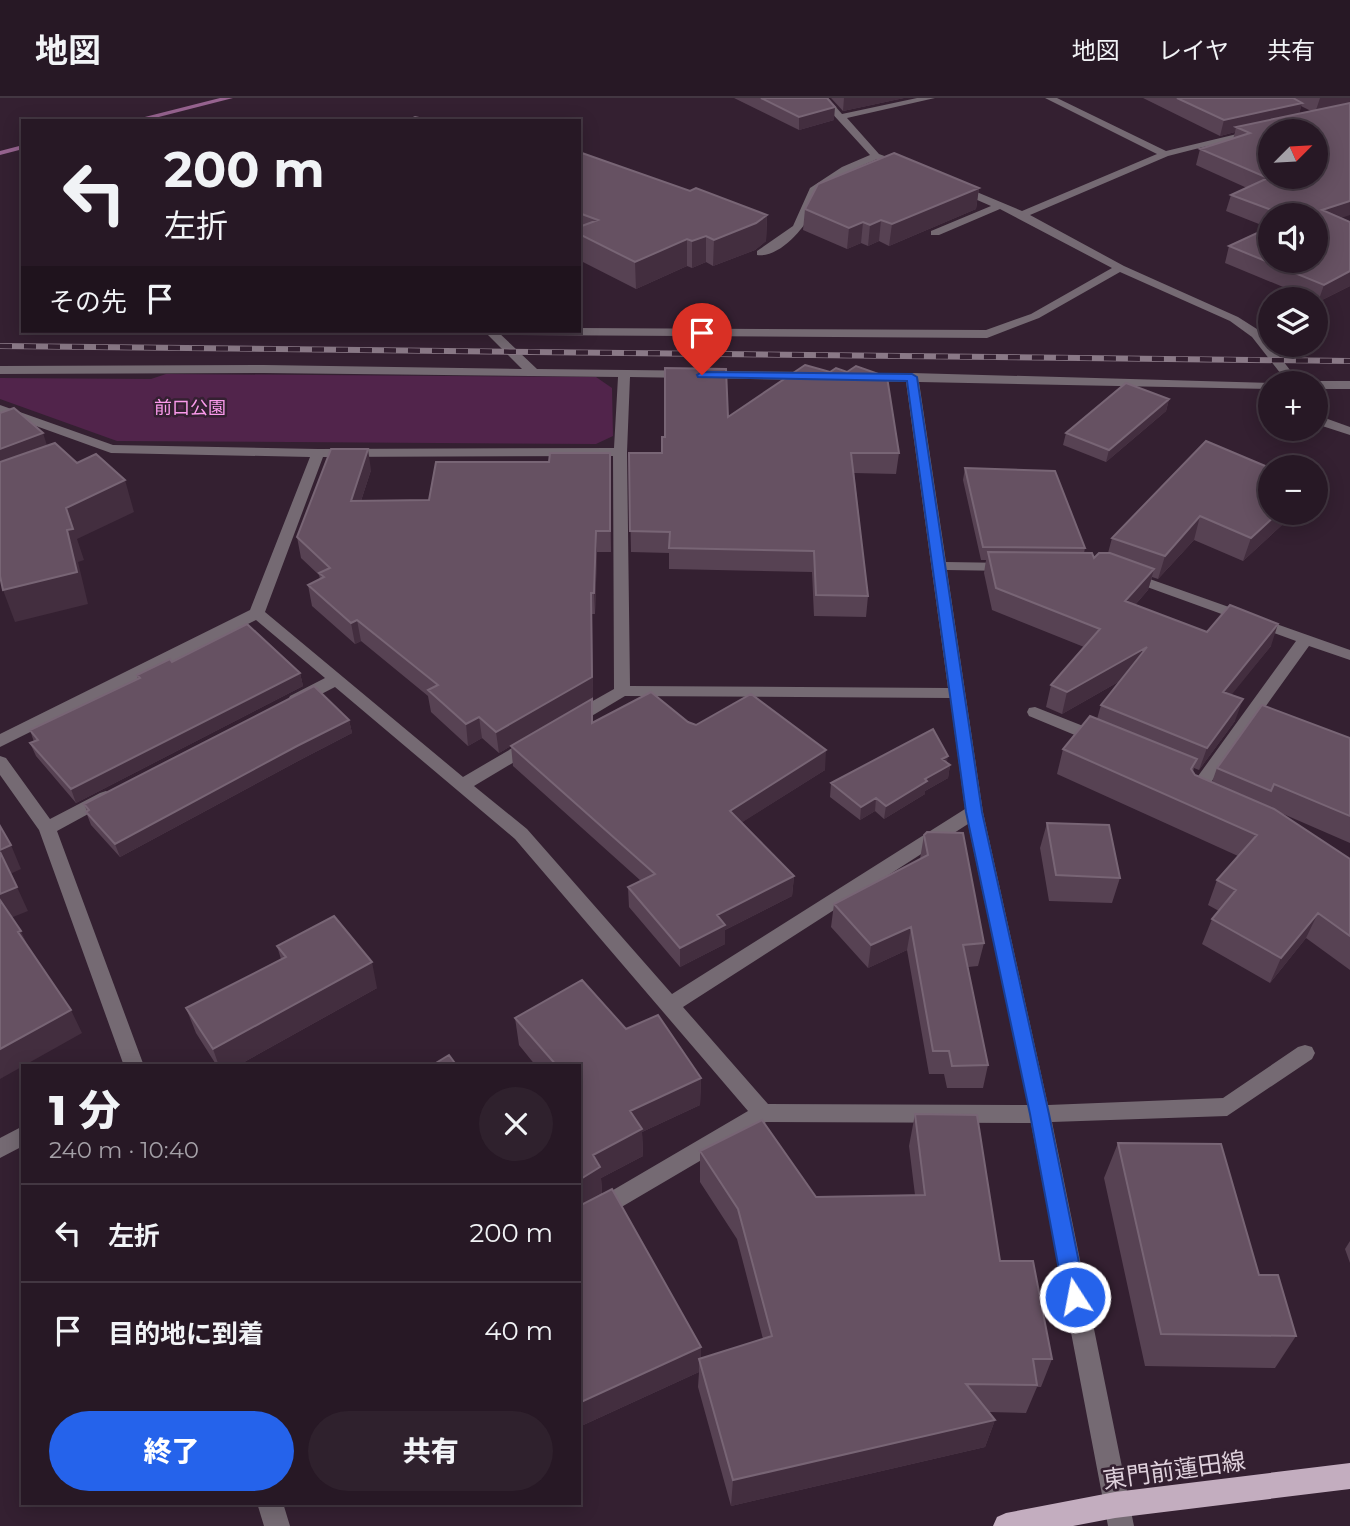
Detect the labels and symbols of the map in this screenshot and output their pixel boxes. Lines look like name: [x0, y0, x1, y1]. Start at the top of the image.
north arrow: [1258, 119, 1328, 189]
pin: [672, 303, 732, 375]
park label: 前口公園: [154, 397, 226, 419]
position arrow: [1038, 1260, 1112, 1334]
street label: 東門前蓮田線: [1101, 1446, 1247, 1494]

